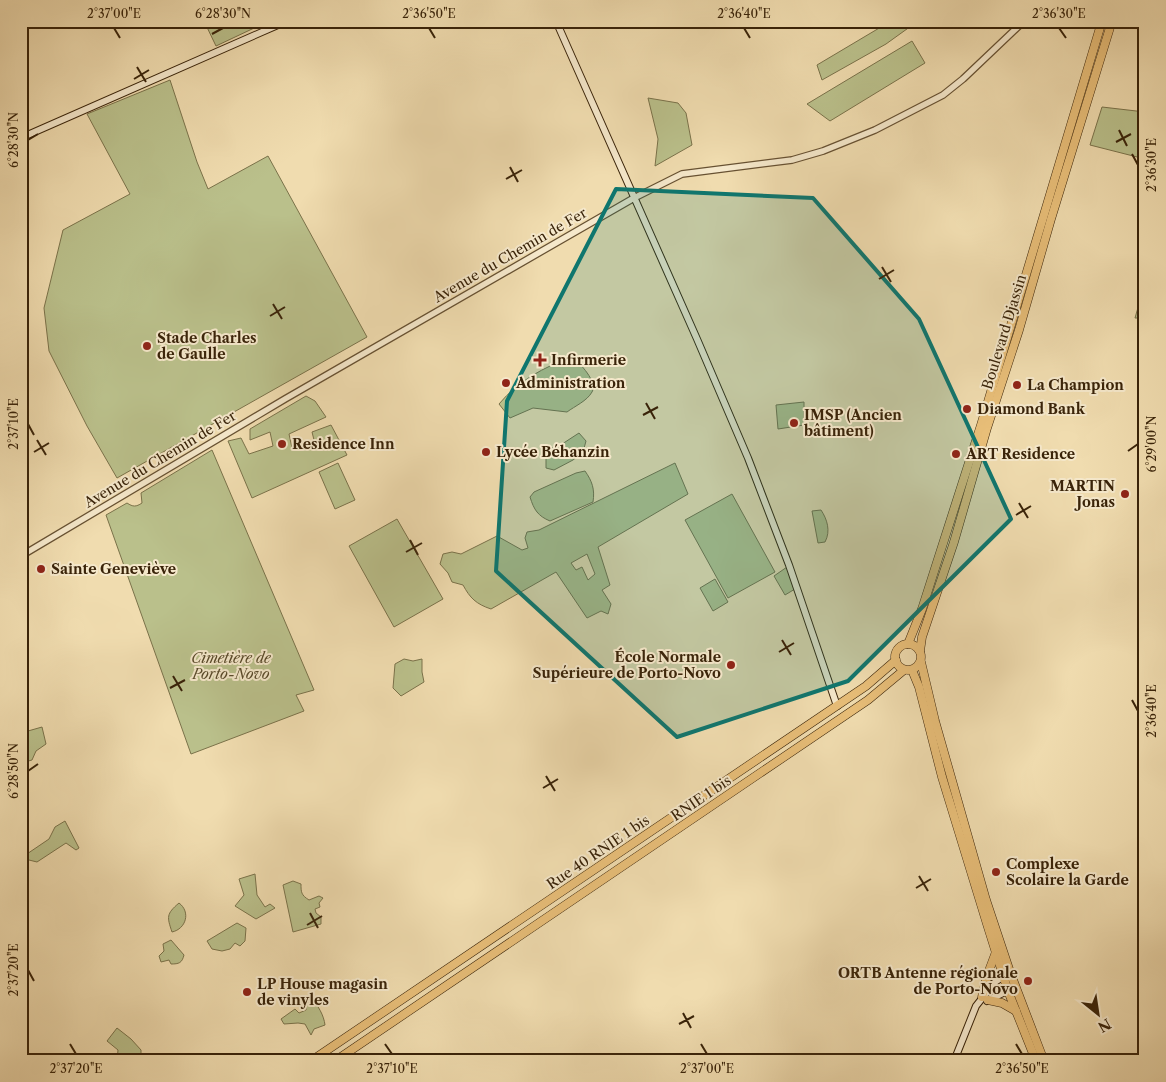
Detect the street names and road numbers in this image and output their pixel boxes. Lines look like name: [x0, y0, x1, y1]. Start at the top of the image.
street label: Avenue du Chemin de Fer: [429, 204, 590, 307]
street label: Boulevard Djassin: [978, 272, 1030, 392]
street label: Avenue du Chemin de Fer: [80, 406, 239, 512]
street label: RNIE 1 bis: [667, 771, 735, 825]
street label: Rue 40 RNIE 1 bis: [543, 811, 653, 893]

